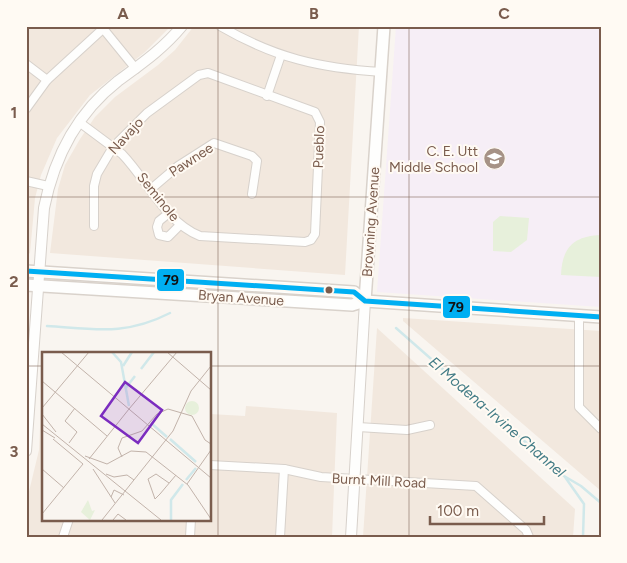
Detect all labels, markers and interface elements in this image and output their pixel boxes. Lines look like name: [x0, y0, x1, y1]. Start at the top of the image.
text: A: [117, 4, 129, 23]
text: B: [309, 4, 319, 23]
text: C: [498, 4, 510, 23]
text: 1: [11, 103, 17, 122]
street label: Navajo: [105, 114, 147, 158]
street label: Pueblo: [310, 125, 328, 169]
street label: Pawnee: [166, 139, 217, 180]
place label: C. E. Utt Middle School: [389, 143, 478, 176]
school or university icon: C. E. Utt Middle School: [482, 147, 506, 171]
street label: Browning Avenue: [359, 166, 383, 278]
street label: Seminole: [133, 169, 183, 225]
line badge: 79: [156, 268, 185, 292]
text: 2: [9, 272, 19, 291]
text: 79: [163, 272, 179, 289]
unlabelled marker: [324, 285, 334, 295]
street label: Bryan Avenue: [197, 287, 285, 310]
line badge: 79: [442, 295, 471, 319]
text: 79: [448, 299, 464, 316]
inset map: [42, 352, 211, 520]
water label: El Modena-Irvine Channel: [425, 353, 569, 482]
text: 3: [10, 442, 19, 461]
street label: Burnt Mill Road: [331, 470, 427, 492]
scale bar: [430, 493, 543, 525]
text: 100 m: [437, 502, 479, 520]

